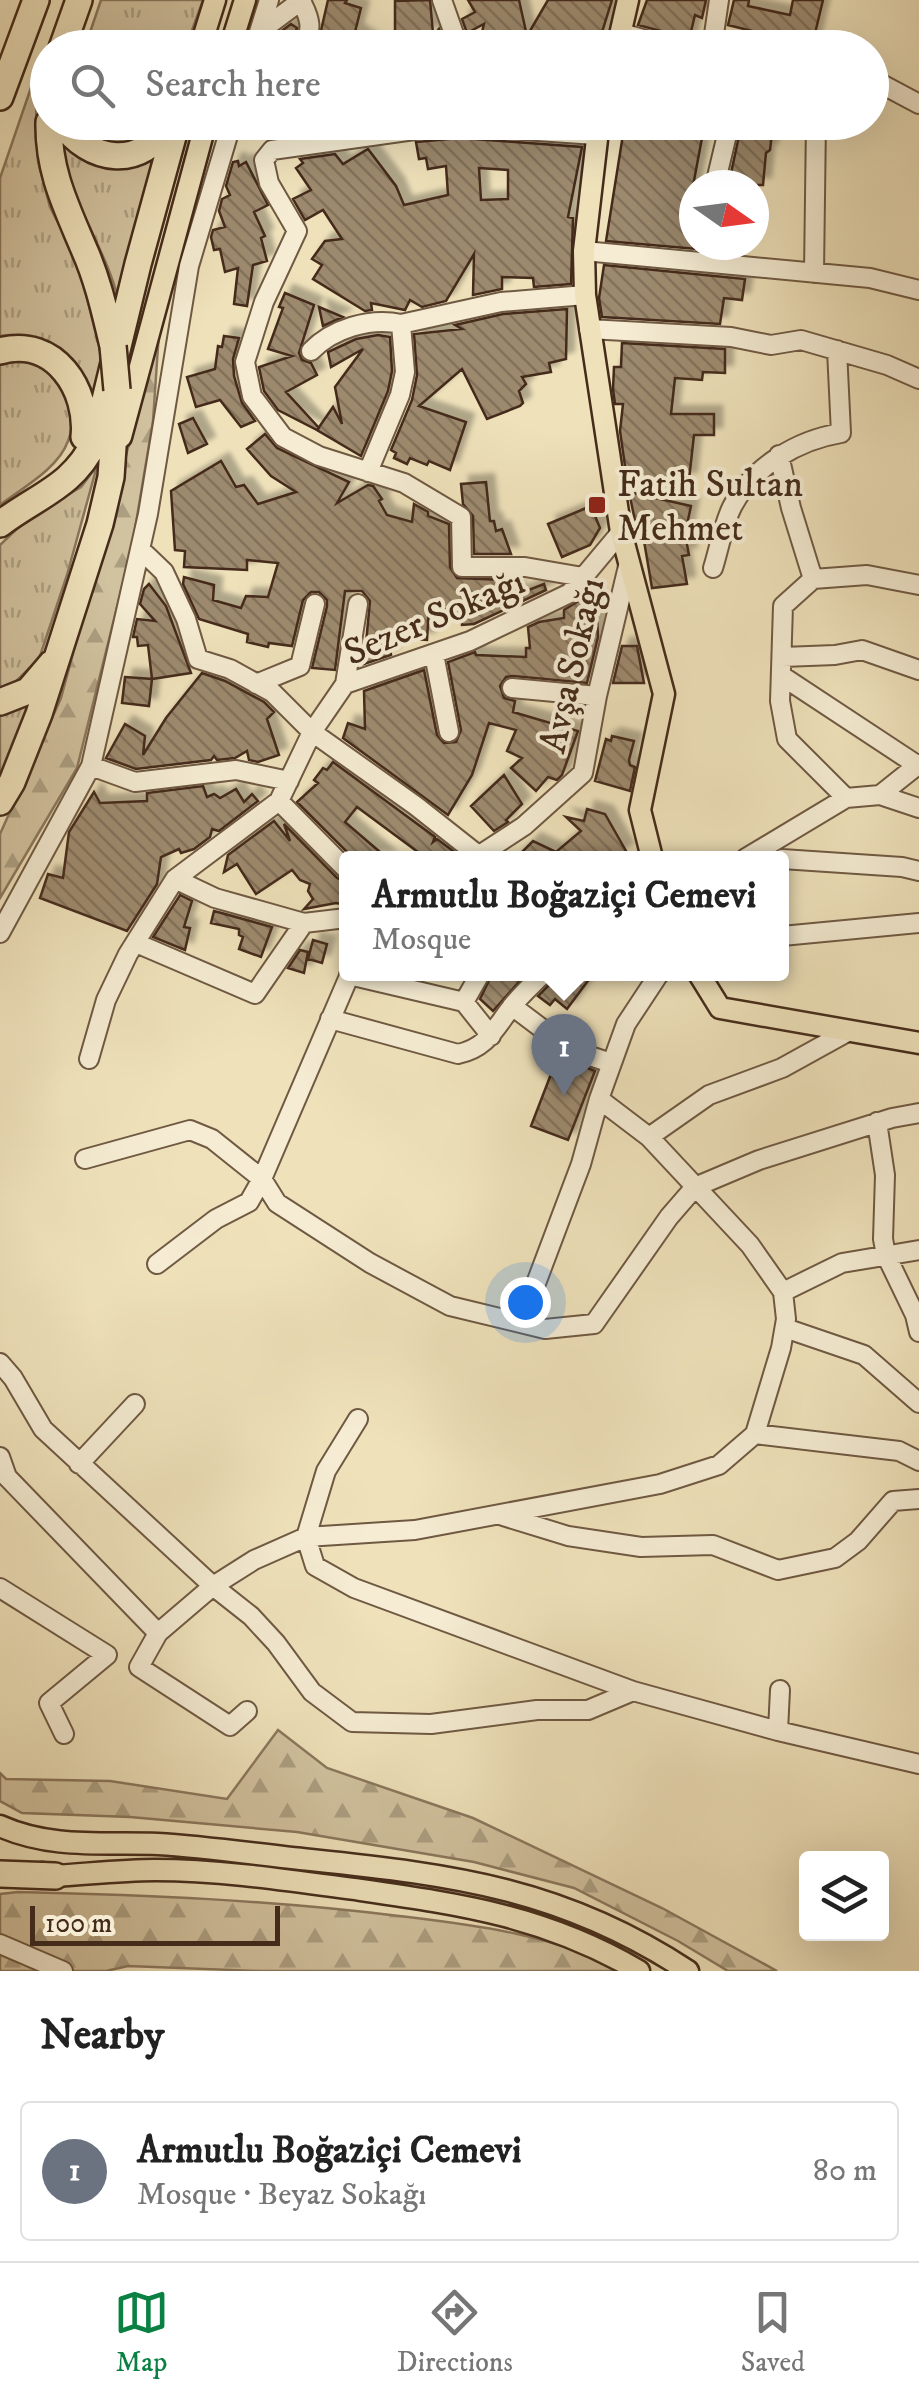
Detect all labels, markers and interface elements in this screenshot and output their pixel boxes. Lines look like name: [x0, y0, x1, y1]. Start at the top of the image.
search box: [30, 30, 889, 140]
icon: search: [65, 58, 120, 113]
text: Search here: [145, 61, 321, 109]
north arrow: [679, 170, 769, 260]
place label: Fatih Sultan Mehmet: [617, 461, 803, 553]
marker: Fatih Sultan Mehmet: [586, 494, 608, 516]
street label: Sezer Sokağı: [337, 558, 532, 677]
street label: Avşa Sokağı: [529, 573, 616, 758]
popup: [339, 851, 789, 981]
text: Armutlu Boğaziçi Cemevi: [372, 872, 756, 920]
text: Mosque: [372, 920, 471, 960]
pin: 1: [532, 1014, 596, 1096]
your location: [500, 1277, 551, 1328]
map controls: [799, 1851, 889, 1941]
button: layers: [799, 1851, 889, 1941]
scale bar: [30, 1901, 280, 1946]
text: 100 m: [45, 1906, 112, 1941]
text: Nearby: [40, 2010, 164, 2062]
text: Armutlu Boğaziçi Cemevi: [137, 2127, 521, 2175]
text: 1: [69, 2151, 80, 2191]
text: 80 m: [813, 2151, 877, 2191]
text: Mosque · Beyaz Sokağı: [137, 2175, 427, 2215]
tab: Map: [114, 2285, 169, 2380]
tab: Directions: [397, 2285, 513, 2380]
tab: Saved: [741, 2285, 805, 2380]

